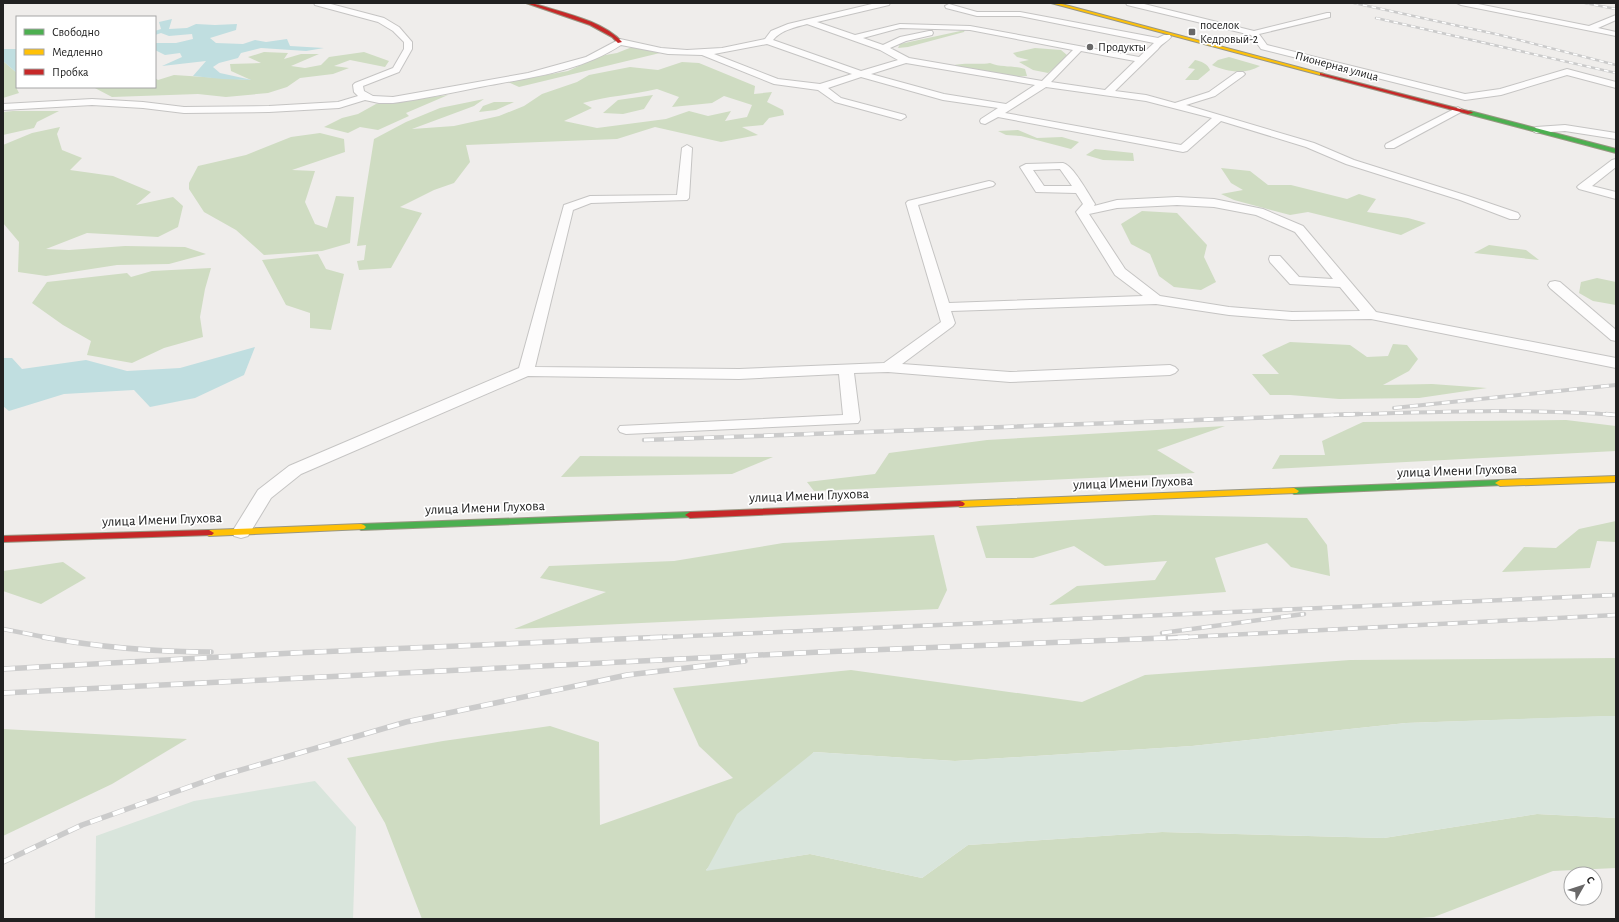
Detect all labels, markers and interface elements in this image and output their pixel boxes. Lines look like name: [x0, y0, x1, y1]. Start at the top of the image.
legend: [16, 16, 156, 88]
place label: поселок Кедровый-2: [1200, 19, 1259, 45]
text: Свободно: [52, 26, 100, 38]
marker: поселок Кедровый-2: [1187, 27, 1197, 37]
place label: Продукты: [1098, 41, 1146, 54]
marker: Продукты: [1085, 42, 1095, 52]
text: Медленно: [52, 46, 103, 58]
street label: Пионерная улица: [1294, 49, 1380, 84]
text: Пробка: [52, 66, 89, 78]
street label: улица Имени Глухова: [1396, 462, 1518, 480]
street label: улица Имени Глухова: [1072, 474, 1194, 492]
street label: улица Имени Глухова: [748, 487, 870, 505]
street label: улица Имени Глухова: [424, 499, 546, 517]
street label: улица Имени Глухова: [101, 511, 223, 529]
north arrow: [1563, 866, 1603, 906]
text: С: [1584, 874, 1597, 886]

